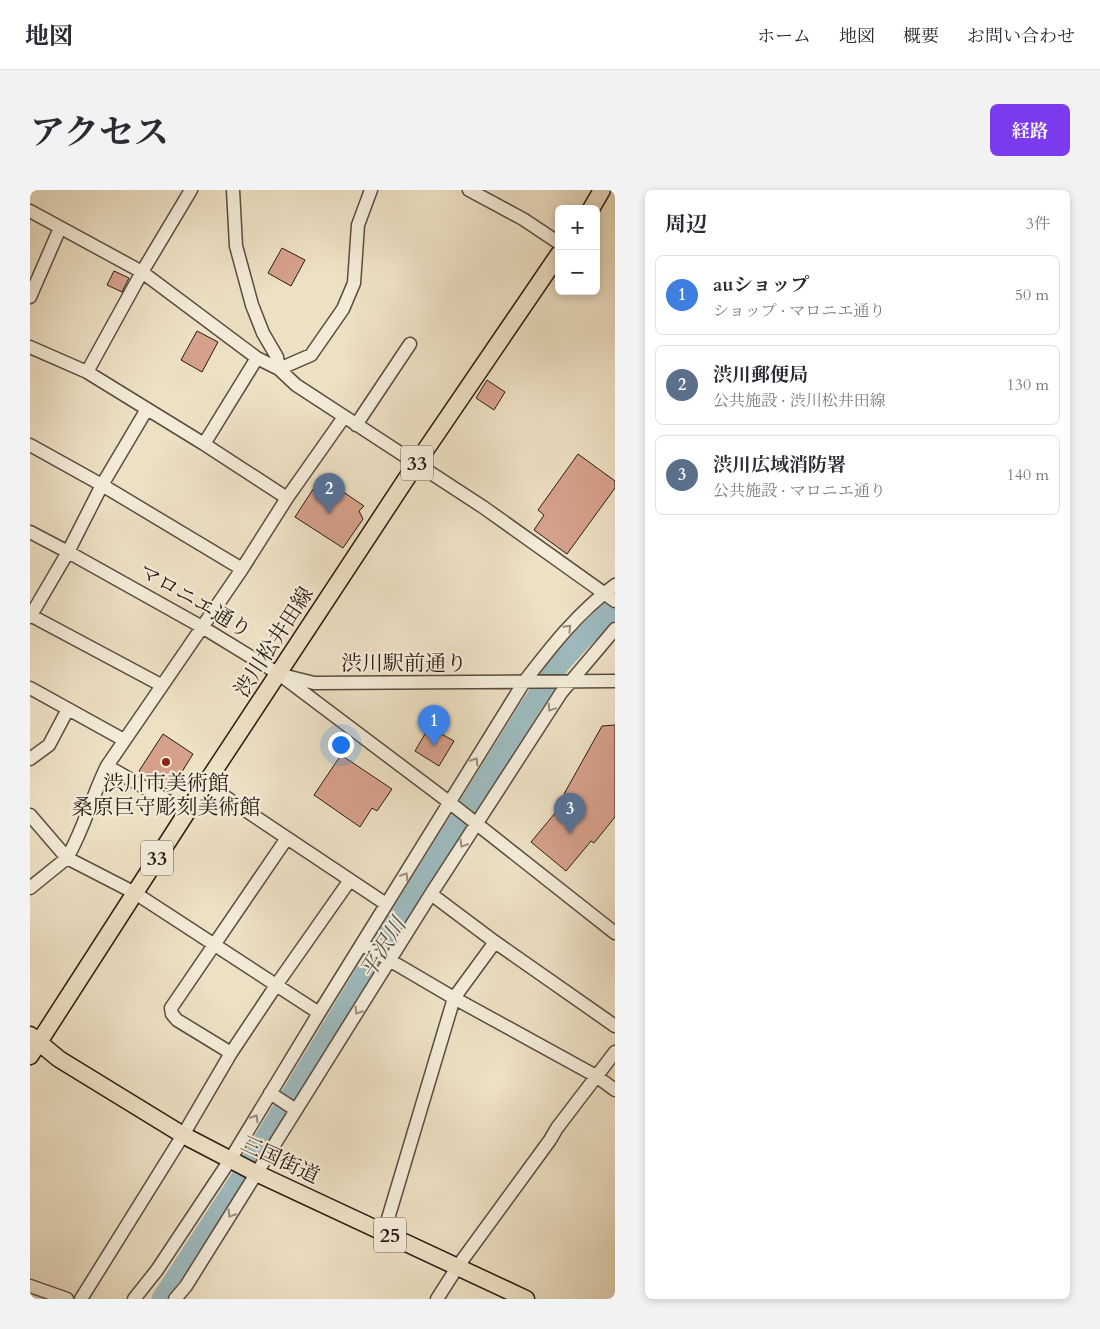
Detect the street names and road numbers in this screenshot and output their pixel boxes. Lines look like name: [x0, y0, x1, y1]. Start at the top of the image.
road number: 33: [401, 446, 433, 480]
street label: マロニエ通り: [133, 557, 257, 645]
street label: 渋川松井田線: [228, 581, 320, 703]
street label: 渋川駅前通り: [341, 649, 467, 678]
road number: 33: [141, 840, 173, 876]
street label: 三国街道: [236, 1129, 324, 1191]
road number: 25: [374, 1218, 406, 1252]

